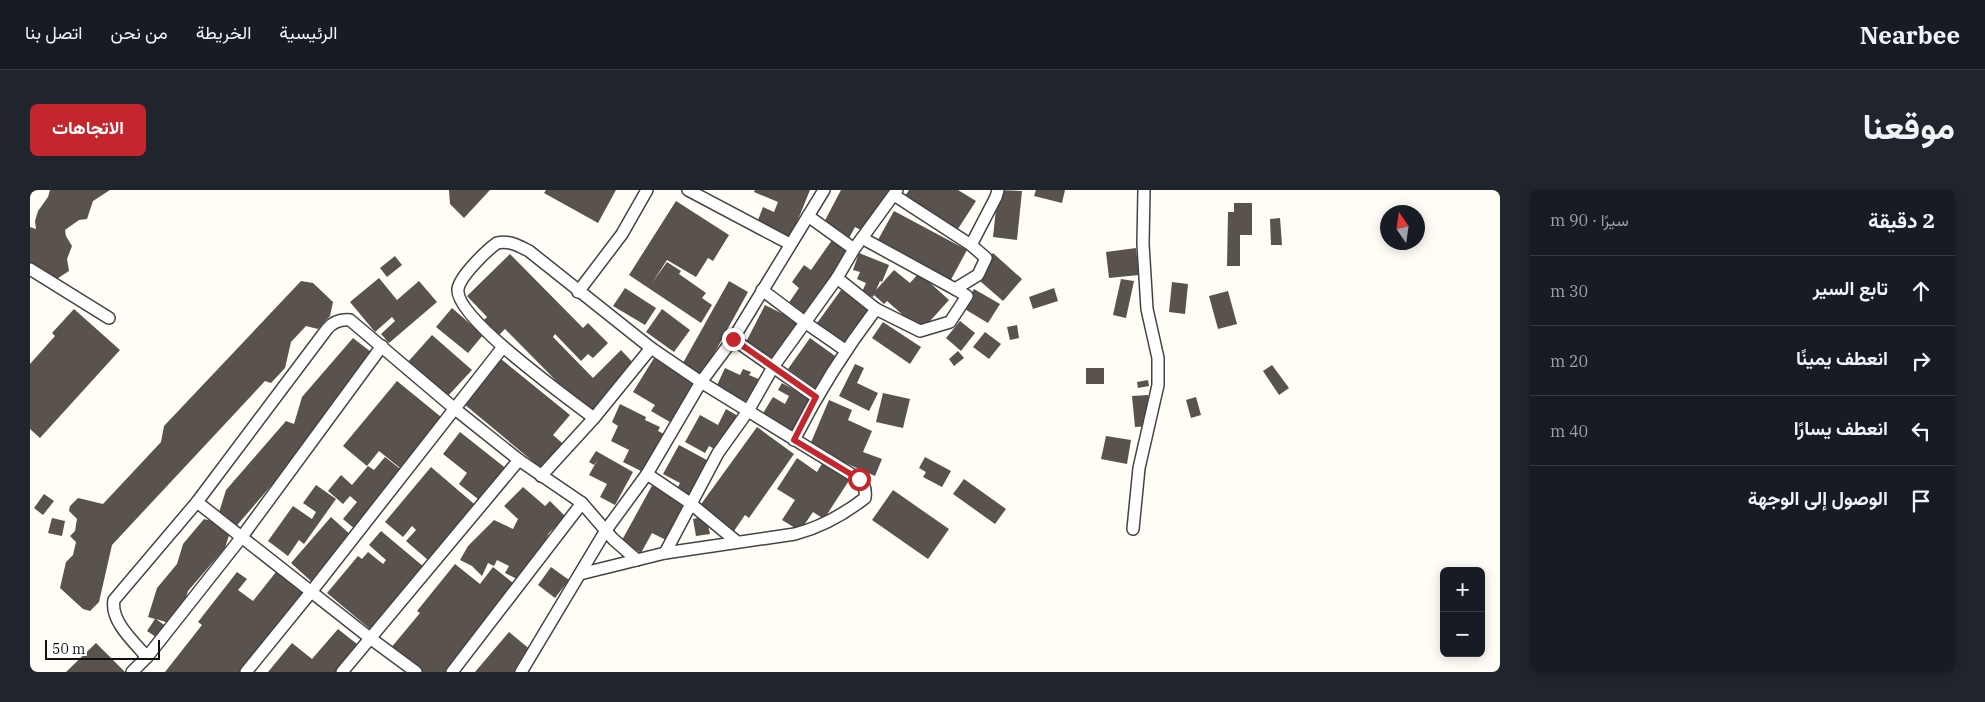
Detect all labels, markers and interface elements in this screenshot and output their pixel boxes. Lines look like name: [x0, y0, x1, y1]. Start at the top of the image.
text: Nearbee: [1860, 19, 1960, 51]
text: اتصل بنا: [25, 21, 83, 44]
text: من نحن: [111, 21, 168, 44]
text: الخريطة: [196, 21, 251, 44]
text: الرئيسية: [279, 21, 338, 44]
text: موقعنا: [1862, 103, 1955, 149]
button: الاتجاهات: [30, 104, 146, 156]
north arrow: [1380, 205, 1425, 250]
text: 2 دقيقة: [1868, 206, 1935, 234]
text: سيرًا · 90 m: [1550, 210, 1629, 230]
text: تابع السير: [1813, 276, 1888, 300]
icon: ahead: [1907, 277, 1935, 305]
text: 30 m: [1550, 281, 1588, 301]
route end: [722, 328, 745, 351]
text: انعطف يمينًا: [1796, 346, 1888, 370]
icon: right: [1907, 347, 1935, 375]
text: 20 m: [1550, 351, 1588, 371]
text: انعطف يسارًا: [1794, 416, 1888, 440]
icon: left: [1907, 417, 1935, 445]
text: 40 m: [1550, 421, 1588, 441]
route start: [848, 468, 871, 491]
text: الوصول إلى الوجهة: [1748, 486, 1888, 510]
icon: arrive: [1907, 487, 1935, 515]
map controls: [1440, 567, 1485, 657]
button: +: [1440, 567, 1485, 612]
button: −: [1440, 612, 1485, 657]
scale bar: [45, 637, 160, 660]
text: 50 m: [52, 640, 85, 658]

